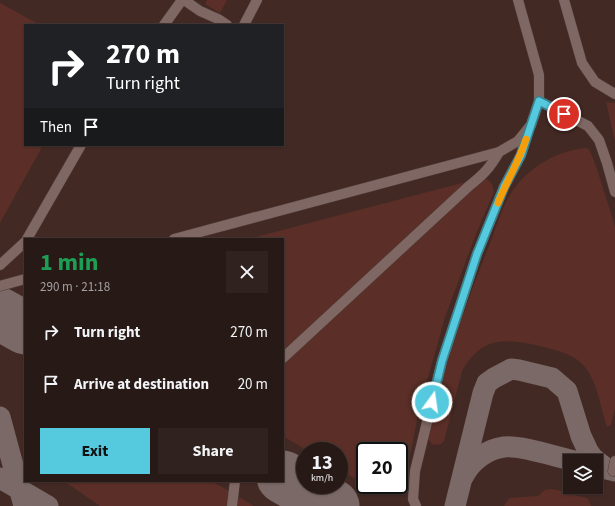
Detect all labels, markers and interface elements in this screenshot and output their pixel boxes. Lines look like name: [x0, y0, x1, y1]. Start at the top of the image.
text: 270 m: [106, 34, 180, 74]
icon: right: [40, 40, 92, 92]
text: Turn right: [106, 71, 180, 96]
pin: [547, 97, 581, 131]
icon: arrive: [553, 103, 575, 125]
icon: arrive: [80, 116, 102, 138]
text: Then: [40, 117, 72, 138]
text: 1 min: [40, 245, 98, 280]
button: close: [226, 251, 268, 293]
text: 290 m · 21:18: [40, 278, 110, 296]
icon: right: [40, 321, 62, 343]
text: Turn right: [74, 322, 140, 343]
text: 270 m: [230, 322, 268, 343]
icon: arrive: [40, 373, 62, 395]
text: Arrive at destination: [74, 374, 209, 395]
text: 20 m: [238, 374, 268, 395]
position arrow: [411, 381, 453, 423]
button: Exit: [40, 428, 150, 474]
button: Share: [158, 428, 268, 474]
speed limit sign: 20: [356, 442, 408, 494]
text: 13: [311, 449, 333, 477]
map controls: [563, 454, 603, 494]
button: layers: [563, 454, 603, 494]
text: km/h: [311, 471, 333, 485]

